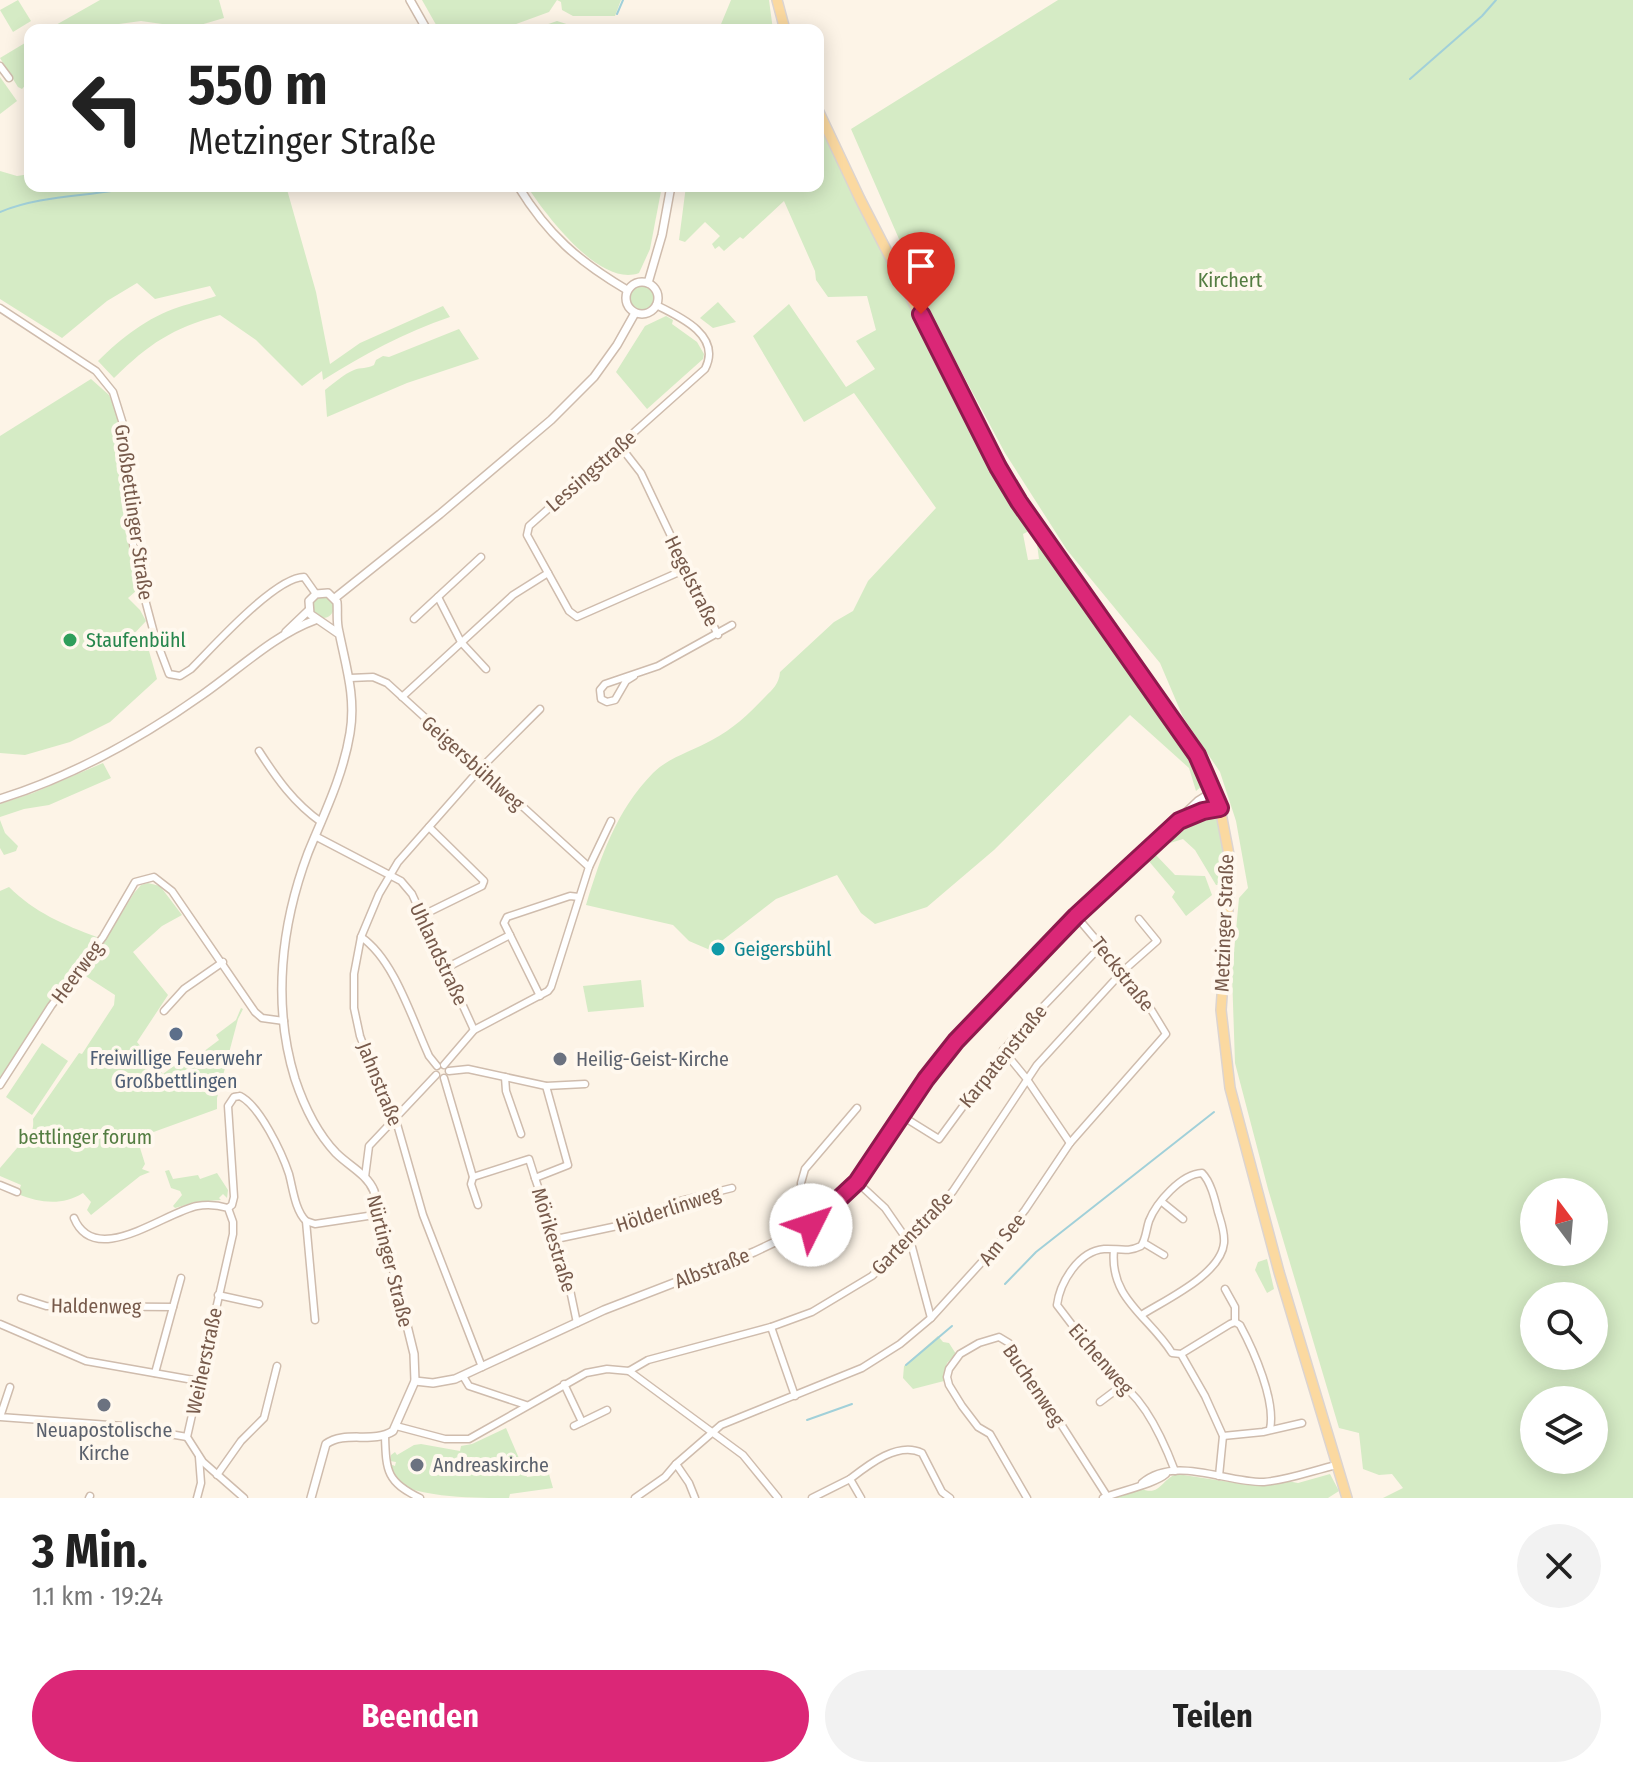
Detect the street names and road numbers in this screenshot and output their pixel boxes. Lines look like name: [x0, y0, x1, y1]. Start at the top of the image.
street label: Großbettlinger Straße: [110, 423, 158, 601]
street label: Lessingstraße: [541, 425, 641, 517]
street label: Hegelstraße: [660, 532, 724, 630]
street label: Geigersbühlweg: [417, 711, 530, 816]
street label: Metzinger Straße: [1210, 854, 1238, 992]
street label: Uhlandstraße: [405, 899, 473, 1009]
street label: Teckstraße: [1087, 932, 1159, 1016]
street label: Heerweg: [46, 936, 108, 1008]
street label: Karpatenstraße: [954, 1000, 1052, 1112]
street label: Jahnstraße: [352, 1039, 408, 1129]
street label: Hölderlinweg: [613, 1181, 724, 1237]
street label: Mörikestraße: [527, 1185, 581, 1295]
street label: Gartenstraße: [866, 1186, 958, 1280]
street label: Nürtinger Straße: [362, 1192, 418, 1330]
street label: Am See: [974, 1208, 1030, 1270]
street label: Albstraße: [671, 1243, 753, 1293]
street label: Haldenweg: [51, 1293, 142, 1319]
street label: Weiherstraße: [181, 1305, 227, 1417]
street label: Eichenweg: [1064, 1319, 1139, 1400]
street label: Buchenweg: [998, 1340, 1070, 1431]

